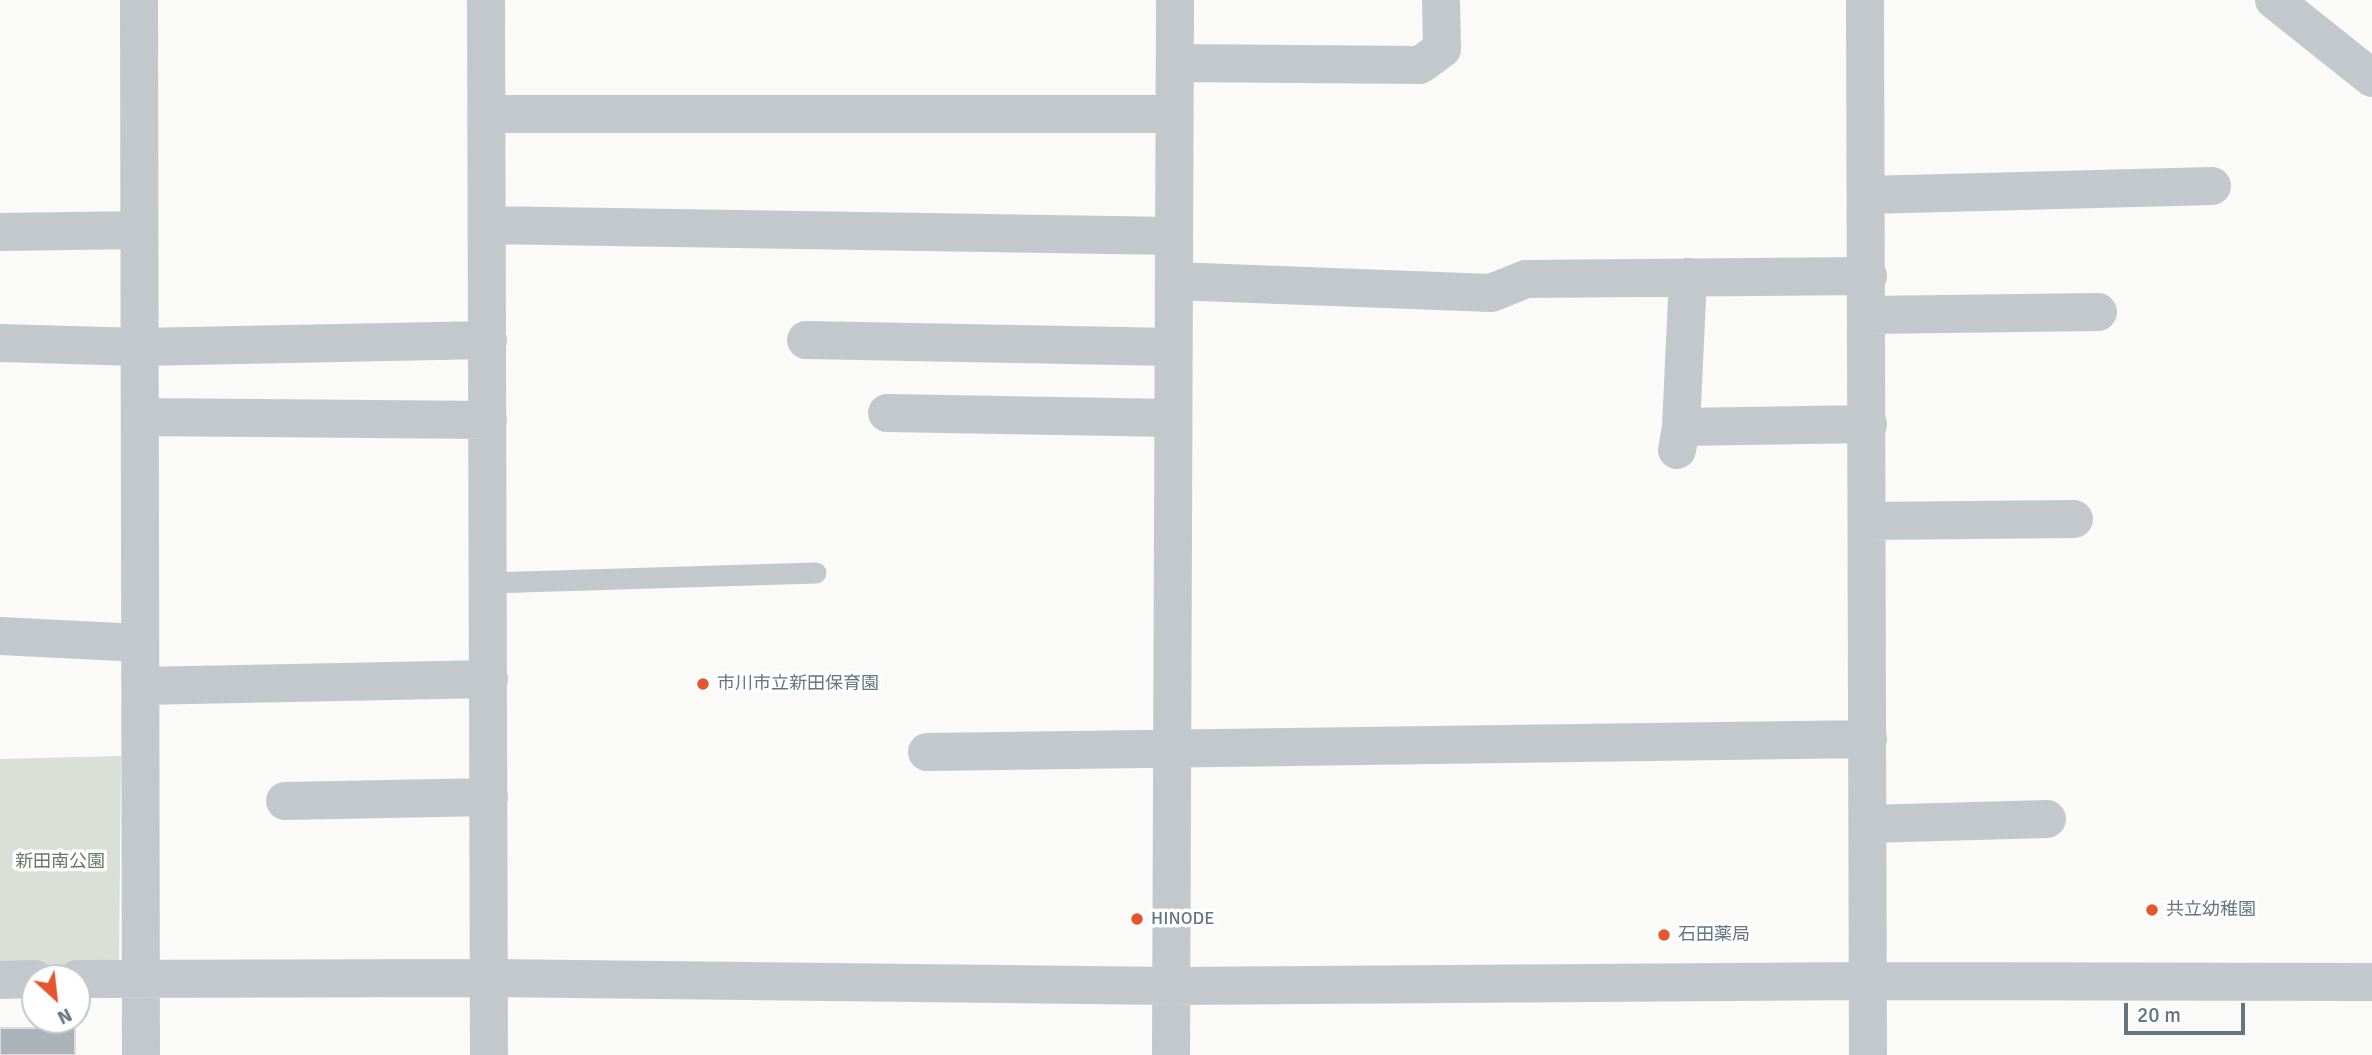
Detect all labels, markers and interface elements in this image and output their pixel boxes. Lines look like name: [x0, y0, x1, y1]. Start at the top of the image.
place label: 市川市立新田保育園: [717, 673, 879, 695]
marker: 市川市立新田保育園: [695, 676, 711, 692]
park label: 新田南公園: [15, 851, 105, 873]
place label: 共立幼稚園: [2166, 899, 2256, 921]
marker: 共立幼稚園: [2144, 902, 2160, 918]
place label: HINODE: [1151, 908, 1214, 930]
marker: HINODE: [1129, 911, 1145, 927]
place label: 石田薬局: [1678, 924, 1750, 946]
marker: 石田薬局: [1656, 927, 1672, 943]
north arrow: [21, 964, 91, 1034]
scale bar: [2127, 988, 2248, 1032]
text: N: [53, 1002, 76, 1030]
text: 20 m: [2137, 1002, 2181, 1028]

